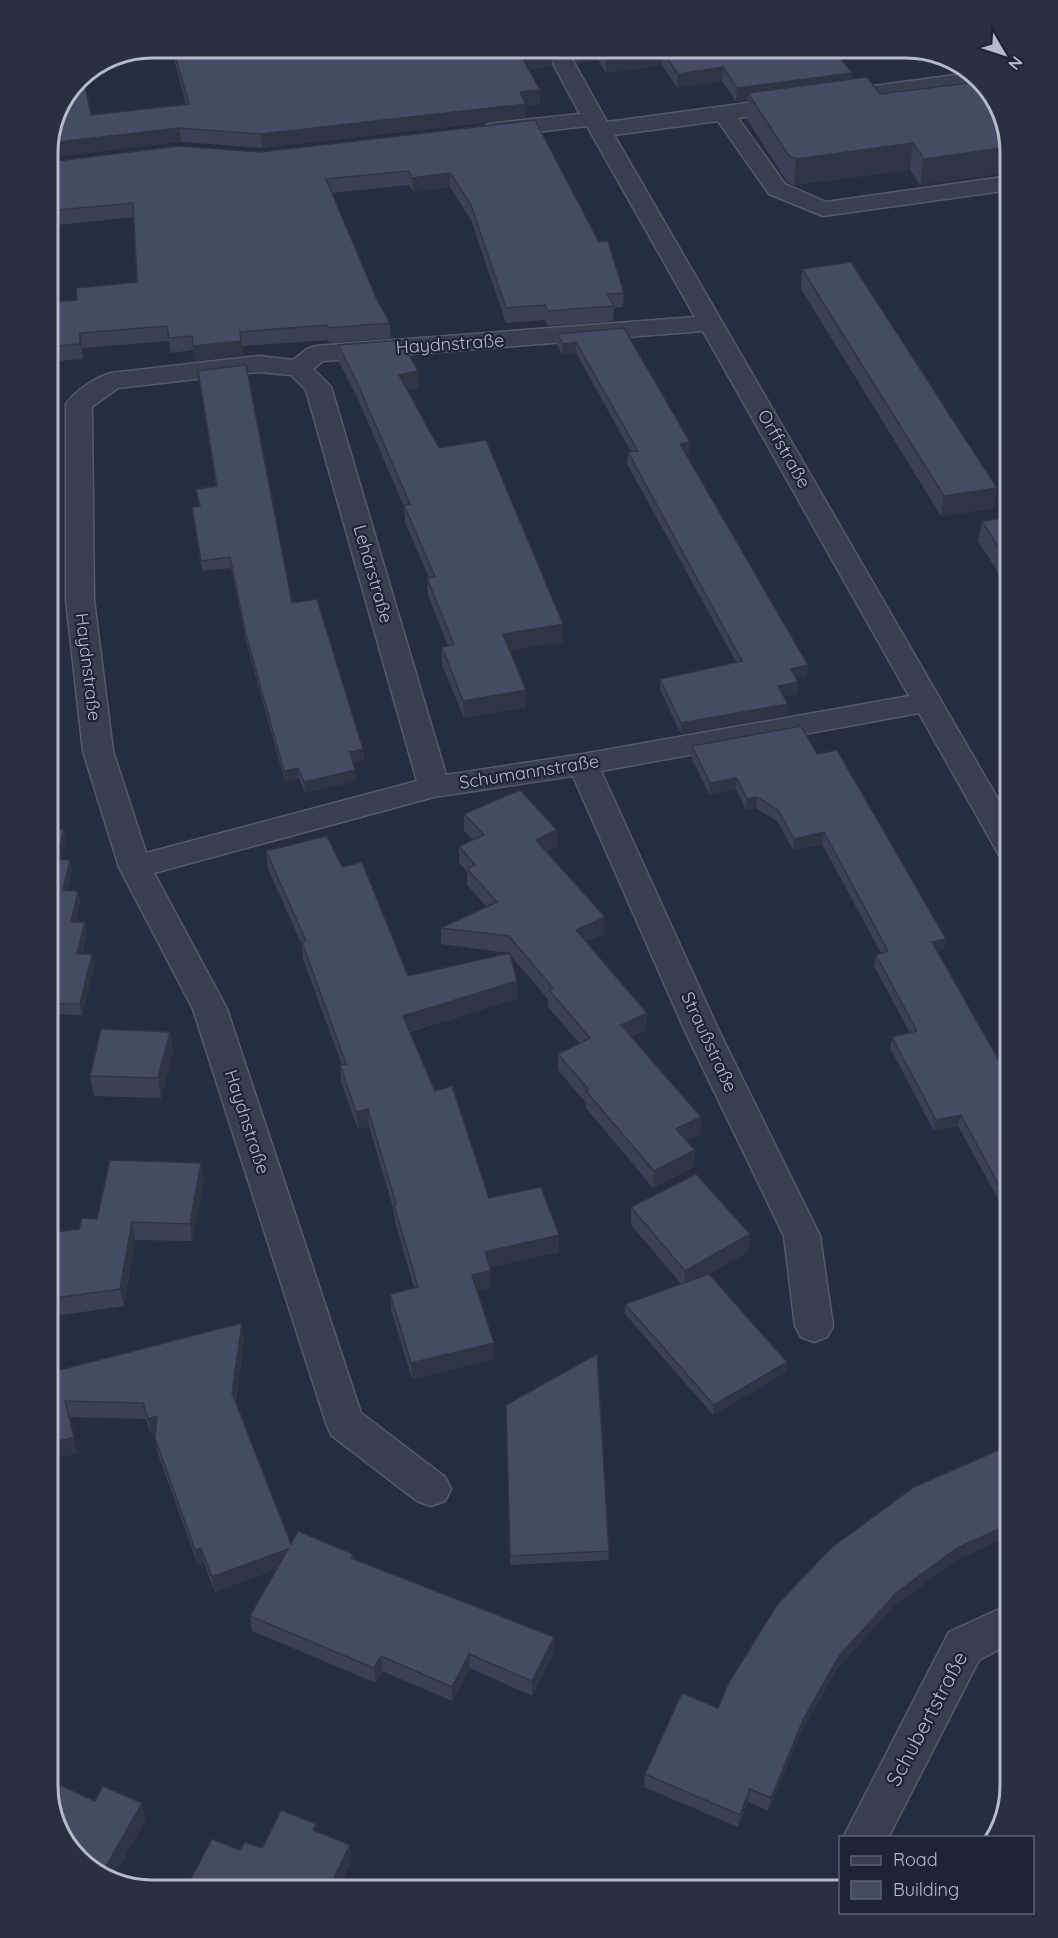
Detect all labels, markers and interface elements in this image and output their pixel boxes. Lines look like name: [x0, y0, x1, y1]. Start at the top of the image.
north arrow: [974, 24, 1034, 84]
text: N: [1004, 53, 1027, 74]
street label: Haydnstraße: [395, 328, 505, 359]
street label: Orffstraße: [753, 405, 816, 492]
street label: Lehárstraße: [348, 522, 398, 626]
street label: Haydnstraße: [70, 612, 107, 722]
street label: Schumannstraße: [457, 749, 600, 794]
street label: Straußstraße: [676, 988, 743, 1096]
street label: Haydnstraße: [220, 1067, 275, 1177]
street label: Schubertstraße: [880, 1647, 973, 1790]
legend: [839, 1836, 1034, 1914]
text: Road: [893, 1848, 938, 1871]
text: Building: [893, 1878, 959, 1901]

